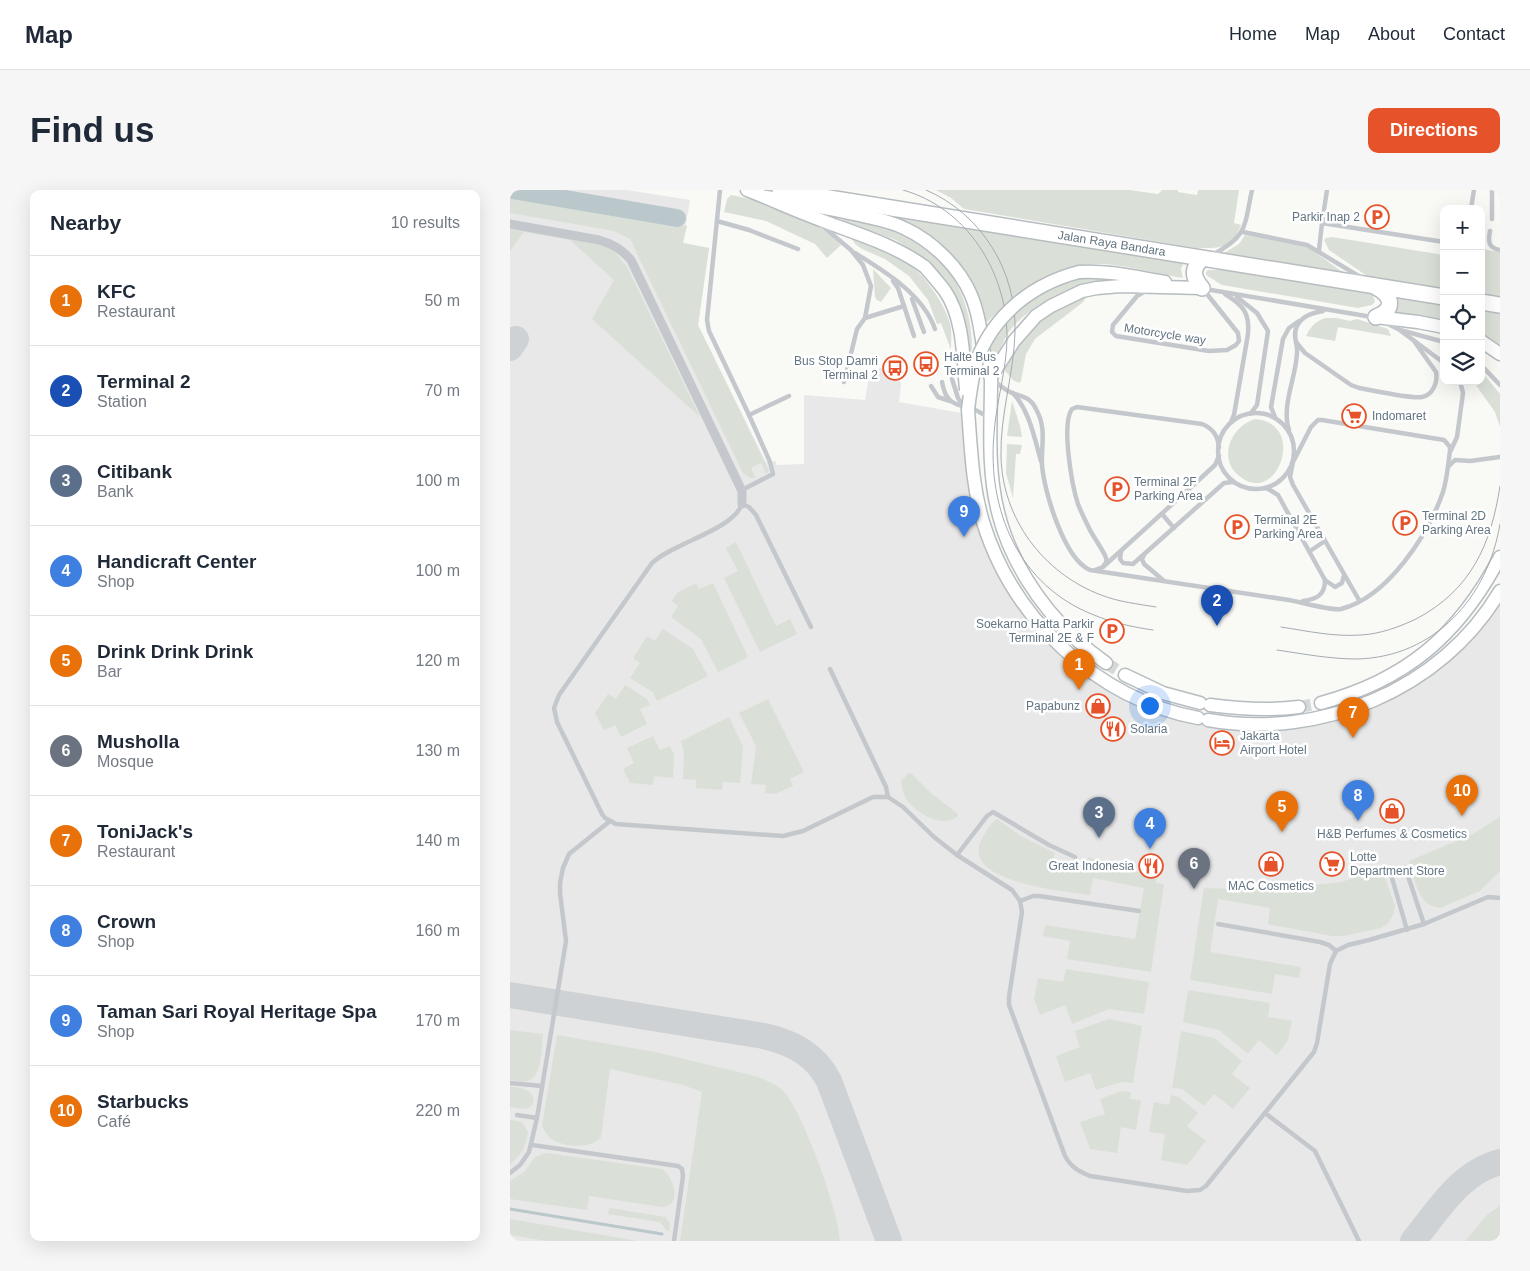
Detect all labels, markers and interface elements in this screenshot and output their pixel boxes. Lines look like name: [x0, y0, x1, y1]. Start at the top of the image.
text: Map: [25, 21, 73, 48]
text: Home: [1229, 24, 1277, 44]
text: Map: [1305, 24, 1340, 44]
text: About: [1368, 24, 1415, 44]
text: Contact: [1443, 24, 1505, 44]
button: Directions: [1368, 108, 1500, 153]
text: Find us: [30, 110, 154, 149]
parking icon: Parkir Inap 2: [1364, 204, 1390, 230]
map controls: [1440, 205, 1485, 385]
button: +: [1440, 205, 1485, 250]
place label: Parkir Inap 2: [1292, 210, 1360, 224]
text: Nearby: [50, 211, 121, 234]
text: 10 results: [391, 214, 460, 231]
street label: Jalan Raya Bandara: [1057, 228, 1167, 259]
button: −: [1440, 250, 1485, 295]
text: KFC: [97, 281, 136, 302]
text: 1: [62, 292, 70, 309]
text: 50 m: [424, 292, 460, 309]
button: locate: [1440, 295, 1485, 340]
text: Restaurant: [97, 303, 175, 320]
street label: Motorcycle way: [1123, 321, 1207, 347]
button: layers: [1440, 340, 1485, 385]
place label: Halte Bus Terminal 2: [944, 350, 1000, 378]
bus stop icon: Halte Bus Terminal 2: [913, 351, 939, 377]
place label: Bus Stop Damri Terminal 2: [794, 354, 878, 382]
bus stop icon: Bus Stop Damri Terminal 2: [882, 355, 908, 381]
text: Terminal 2: [97, 371, 191, 392]
text: 2: [62, 382, 70, 399]
text: 70 m: [424, 382, 460, 399]
text: Station: [97, 393, 147, 410]
supermarket icon: Indomaret: [1341, 403, 1367, 429]
place label: Indomaret: [1372, 409, 1427, 423]
text: Citibank: [97, 461, 172, 482]
text: 3: [62, 472, 70, 489]
text: 100 m: [416, 472, 460, 489]
place label: Terminal 2F Parking Area: [1134, 475, 1203, 503]
parking icon: Terminal 2F Parking Area: [1104, 476, 1130, 502]
text: Bank: [97, 483, 133, 500]
pin: 9: [948, 496, 980, 537]
place label: Terminal 2D Parking Area: [1422, 509, 1491, 537]
parking icon: Terminal 2D Parking Area: [1392, 510, 1418, 536]
place label: Terminal 2E Parking Area: [1254, 513, 1323, 541]
parking icon: Terminal 2E Parking Area: [1224, 514, 1250, 540]
text: Handicraft Center: [97, 551, 256, 572]
text: 4: [62, 562, 70, 579]
text: 100 m: [416, 562, 460, 579]
text: Shop: [97, 573, 134, 590]
pin: 2: [1201, 585, 1233, 626]
place label: Soekarno Hatta Parkir Terminal 2E & F: [976, 617, 1094, 645]
parking icon: Soekarno Hatta Parkir Terminal 2E & F: [1099, 618, 1125, 644]
text: Drink Drink Drink: [97, 641, 253, 662]
pin: 1: [1063, 649, 1095, 690]
text: 5: [62, 652, 70, 669]
text: 120 m: [416, 652, 460, 669]
text: Bar: [97, 663, 122, 680]
shop icon: Papabunz: [1085, 693, 1111, 719]
your location: [1137, 693, 1163, 719]
pin: 7: [1337, 697, 1369, 738]
place label: Papabunz: [1026, 699, 1080, 713]
restaurant icon: Solaria: [1100, 716, 1126, 742]
place label: Solaria: [1130, 722, 1168, 736]
place label: Jakarta Airport Hotel: [1240, 729, 1307, 757]
hotel icon: Jakarta Airport Hotel: [1209, 730, 1235, 756]
text: Musholla: [97, 731, 179, 752]
text: 6: [62, 742, 70, 759]
text: 130 m: [416, 742, 460, 759]
text: Mosque: [97, 753, 154, 770]
pin: 10: [1446, 775, 1478, 816]
pin: 8: [1342, 780, 1374, 821]
pin: 5: [1266, 791, 1298, 832]
pin: 3: [1083, 797, 1115, 838]
shop icon: H&B Perfumes & Cosmetics: [1379, 798, 1405, 824]
pin: 4: [1134, 808, 1166, 849]
text: ToniJack's: [97, 821, 193, 842]
place label: H&B Perfumes & Cosmetics: [1317, 827, 1467, 841]
text: 7: [62, 832, 70, 849]
text: 140 m: [416, 832, 460, 849]
text: Restaurant: [97, 843, 175, 860]
pin: 6: [1178, 848, 1210, 889]
place label: Lotte Department Store: [1350, 850, 1445, 878]
shop icon: MAC Cosmetics: [1258, 851, 1284, 877]
supermarket icon: Lotte Department Store: [1319, 851, 1345, 877]
restaurant icon: Great Indonesia: [1138, 853, 1164, 879]
place label: Great Indonesia: [1049, 859, 1134, 873]
place label: MAC Cosmetics: [1228, 879, 1314, 893]
text: Crown: [97, 911, 156, 932]
text: 8: [62, 922, 70, 939]
text: 160 m: [416, 922, 460, 939]
text: Shop: [97, 933, 134, 950]
text: Taman Sari Royal Heritage Spa: [97, 1001, 376, 1022]
text: 9: [62, 1012, 70, 1029]
text: 170 m: [416, 1012, 460, 1029]
text: Shop: [97, 1023, 134, 1040]
text: Starbucks: [97, 1091, 189, 1112]
text: 10: [57, 1102, 75, 1119]
text: 220 m: [416, 1102, 460, 1119]
text: Café: [97, 1113, 131, 1130]

